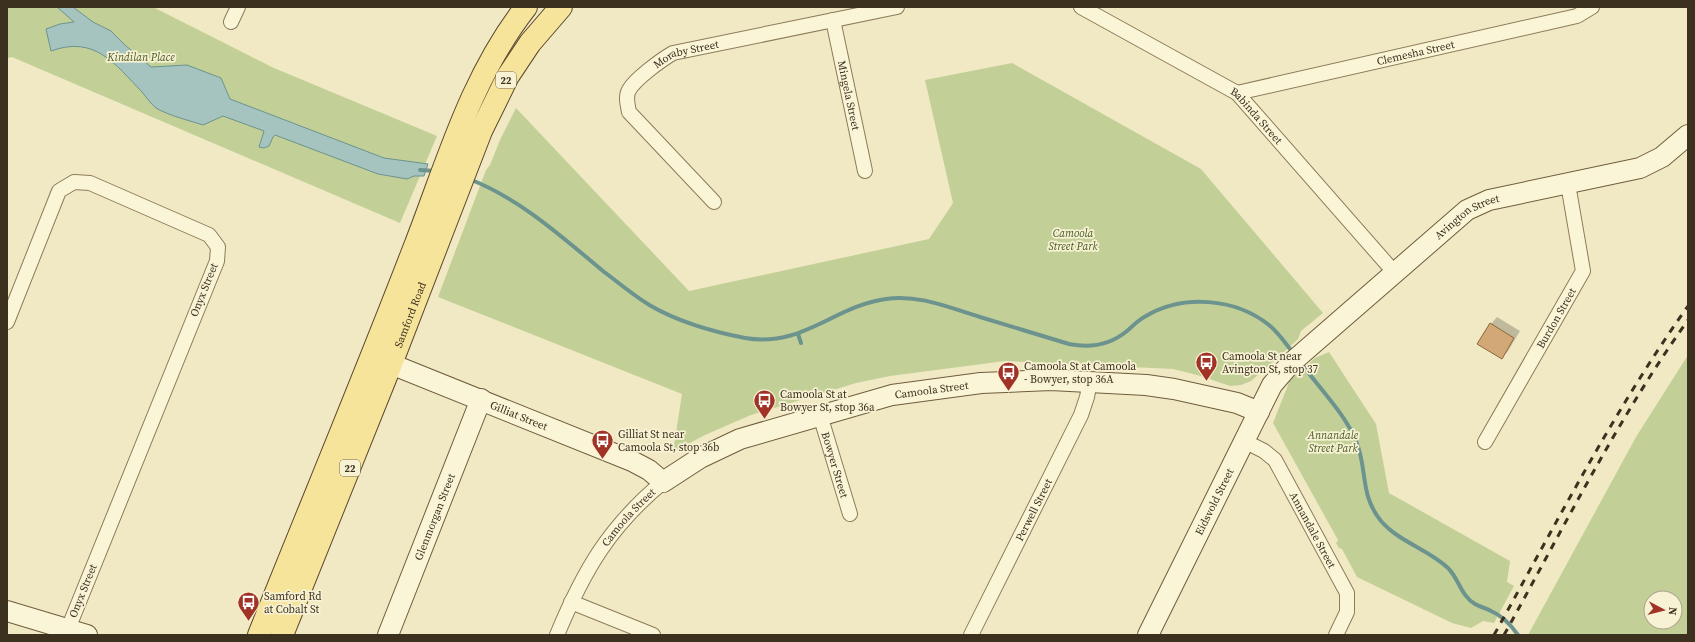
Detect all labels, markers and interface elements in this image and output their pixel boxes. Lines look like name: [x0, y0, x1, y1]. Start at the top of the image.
street label: Moraby Street: [650, 36, 720, 72]
street label: Clemesha Street: [1375, 36, 1456, 69]
park label: Kindilan Place: [106, 50, 175, 65]
street label: Mingela Street: [834, 59, 864, 132]
road number: 22: [496, 72, 516, 88]
street label: Babinda Street: [1228, 84, 1286, 148]
street label: Avington Street: [1431, 190, 1501, 243]
park label: Camoola Street Park: [1048, 226, 1098, 254]
street label: Onyx Street: [186, 261, 222, 319]
street label: Samford Road: [391, 279, 430, 350]
street label: Burdon Street: [1533, 284, 1580, 351]
bus stop icon: Camoola St near Avington St, stop 37: [1193, 349, 1219, 382]
place label: Camoola St near Avington St, stop 37: [1222, 349, 1318, 377]
bus stop icon: Camoola St at Camoola - Bowyer, stop 36A: [995, 359, 1021, 392]
place label: Camoola St at Camoola - Bowyer, stop 36A: [1024, 359, 1137, 387]
street label: Camoola Street: [894, 377, 970, 402]
bus stop icon: Camoola St at Bowyer St, stop 36a: [752, 387, 778, 420]
place label: Camoola St at Bowyer St, stop 36a: [780, 387, 875, 415]
street label: Gilliat Street: [488, 397, 550, 434]
bus stop icon: Gilliat St near Camoola St, stop 36b: [589, 427, 615, 460]
place label: Gilliat St near Camoola St, stop 36b: [618, 427, 719, 455]
park label: Annandale Street Park: [1307, 428, 1359, 456]
street label: Bowyer Street: [818, 430, 852, 500]
road number: 22: [340, 460, 360, 476]
street label: Eidsvold Street: [1191, 465, 1237, 537]
street label: Glenmorgan Street: [411, 471, 459, 563]
street label: Perwell Street: [1012, 476, 1056, 544]
street label: Camoola Street: [598, 484, 659, 549]
street label: Annandale Street: [1286, 489, 1340, 571]
street label: Onyx Street: [65, 562, 101, 620]
bus stop icon: Samford Rd at Cobalt St: [235, 589, 261, 622]
place label: Samford Rd at Cobalt St: [264, 589, 322, 617]
north arrow: [1643, 590, 1683, 630]
text: N: [1664, 606, 1680, 616]

